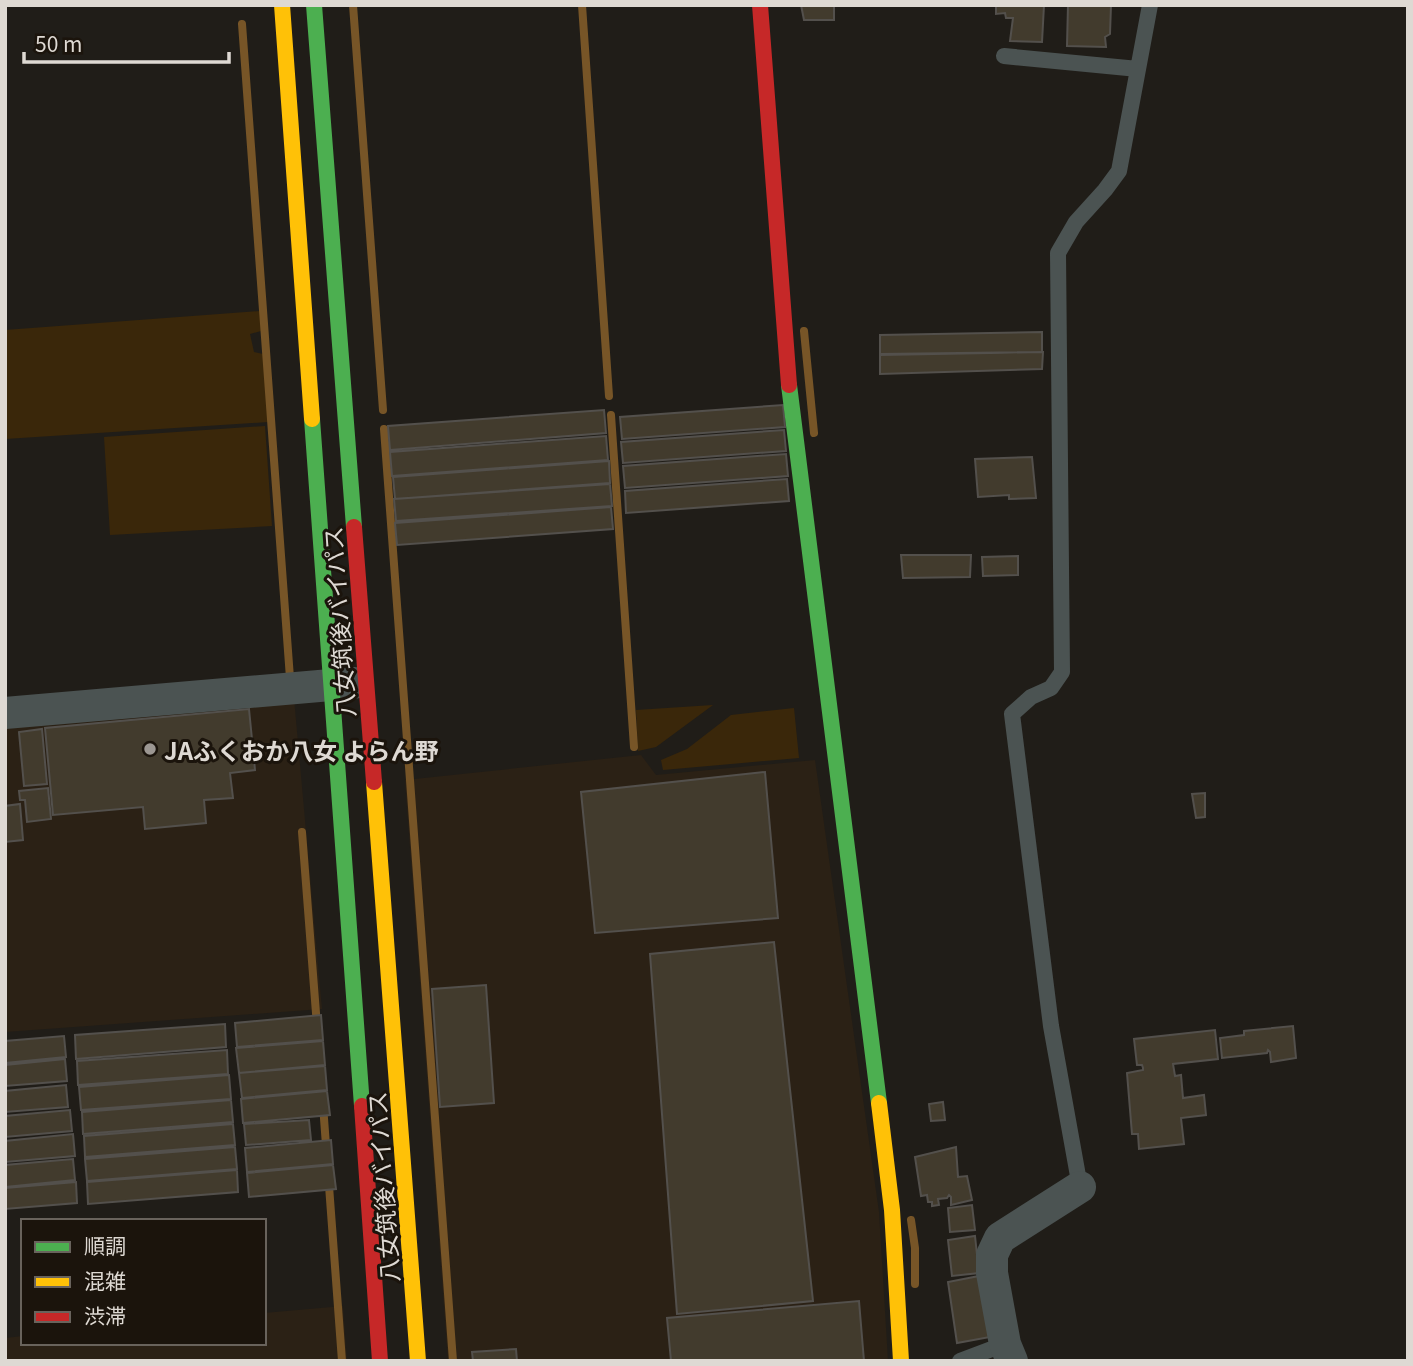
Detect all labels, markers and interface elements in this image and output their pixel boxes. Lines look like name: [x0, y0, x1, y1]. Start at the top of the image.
scale bar: [24, 21, 229, 65]
text: 50 m: [35, 28, 82, 58]
street label: 八女筑後バイパス: [314, 525, 362, 719]
place label: JAふくおか八女 よらん野: [164, 732, 438, 767]
marker: JAふくおか八女 よらん野: [142, 741, 158, 757]
street label: 八女筑後バイパス: [358, 1090, 406, 1284]
legend: [21, 1219, 266, 1345]
text: 順調: [84, 1230, 126, 1260]
text: 混雑: [84, 1265, 126, 1295]
text: 渋滞: [84, 1300, 126, 1330]

